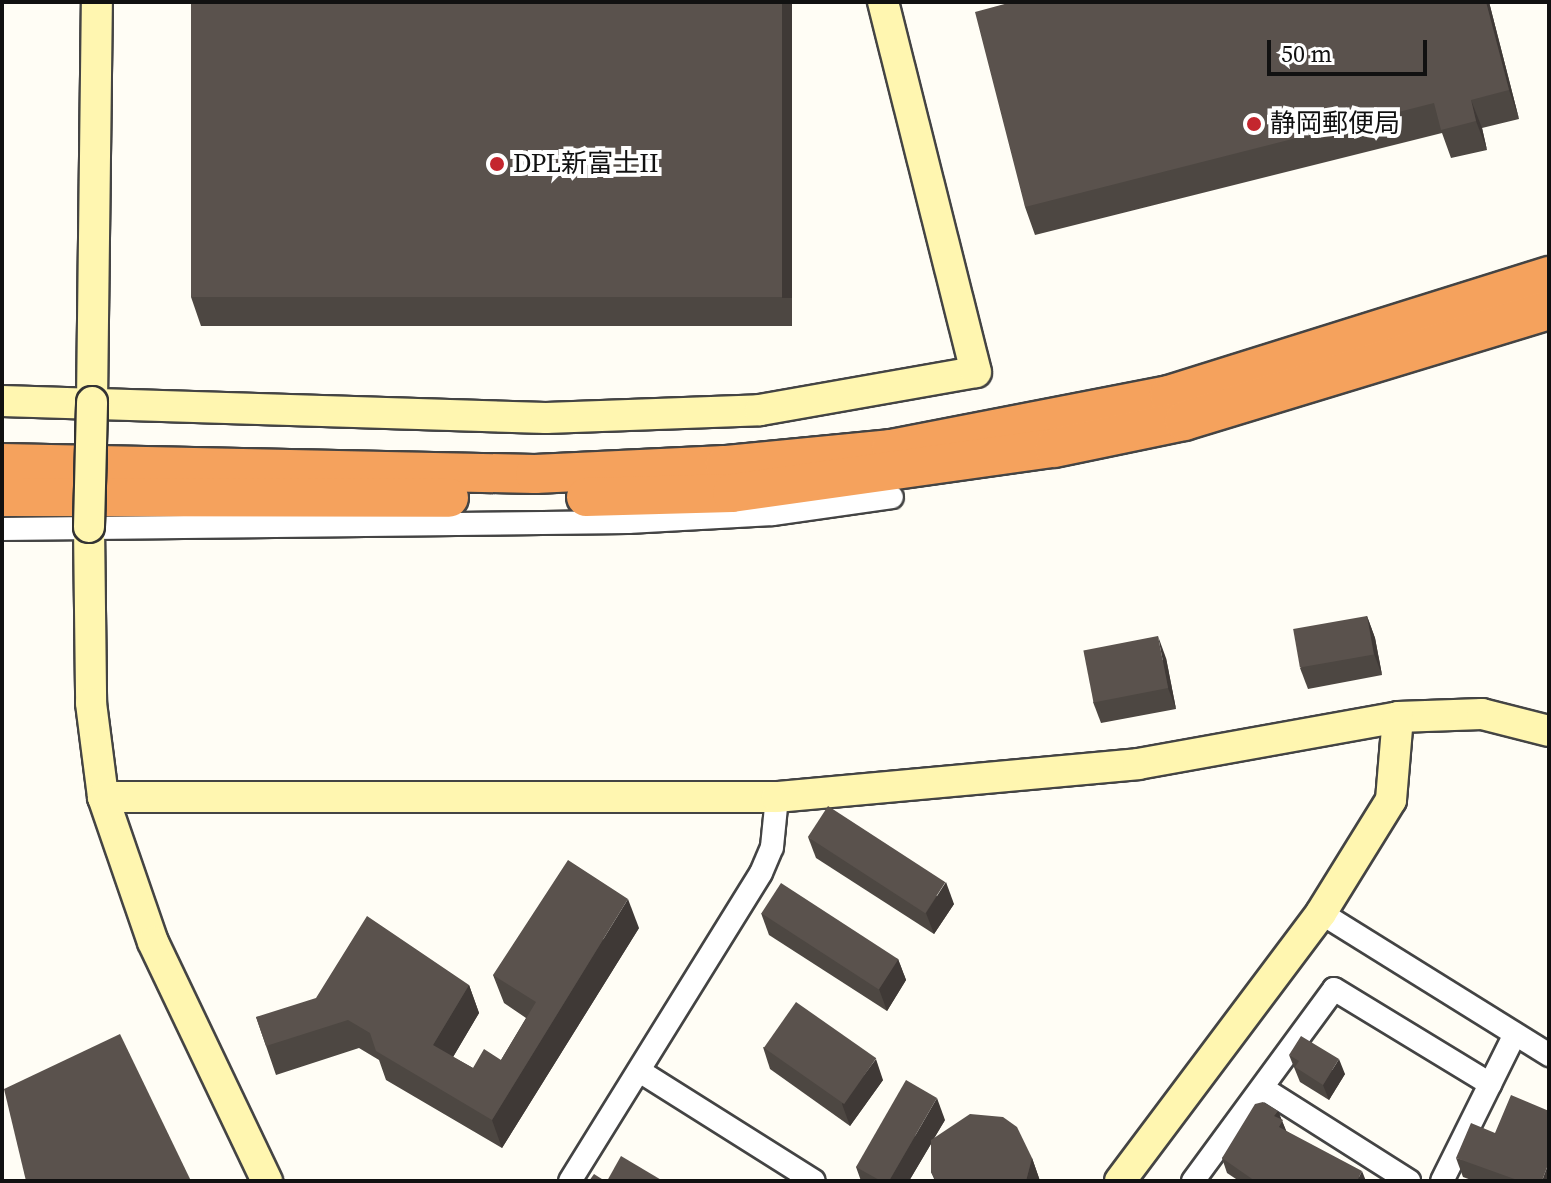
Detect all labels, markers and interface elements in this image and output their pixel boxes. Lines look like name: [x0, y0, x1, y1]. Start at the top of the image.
scale bar: [1271, 24, 1431, 74]
text: 50 m: [1281, 37, 1332, 70]
place label: 静岡郵便局: [1270, 108, 1400, 140]
marker: 静岡郵便局: [1245, 115, 1263, 133]
place label: DPL新富士II: [513, 148, 659, 180]
marker: DPL新富士II: [488, 155, 506, 173]

